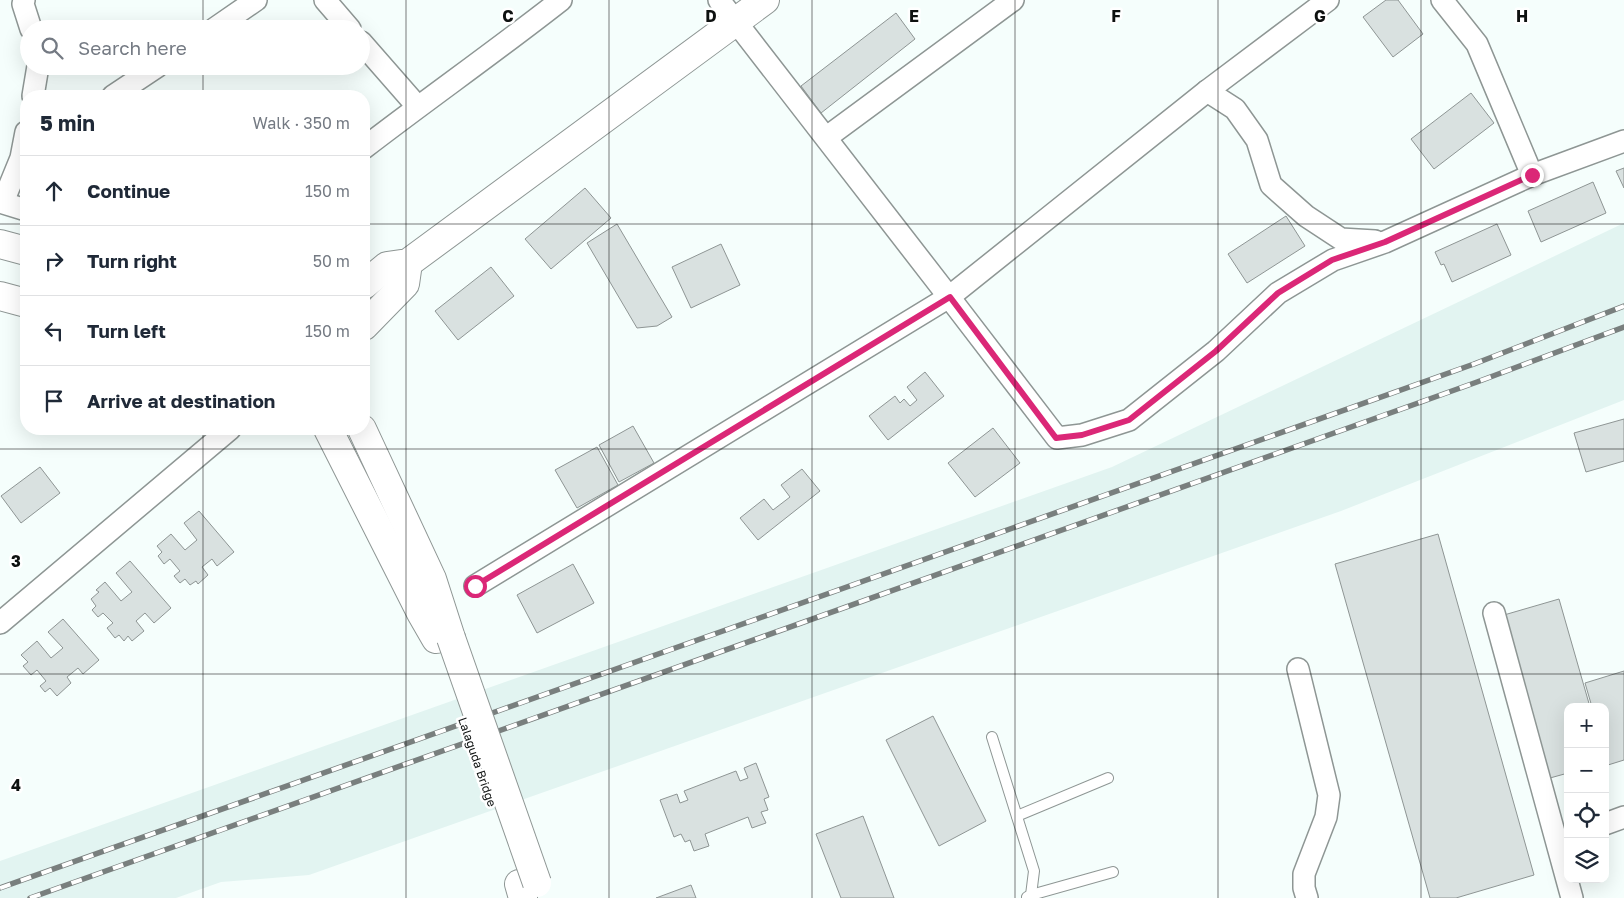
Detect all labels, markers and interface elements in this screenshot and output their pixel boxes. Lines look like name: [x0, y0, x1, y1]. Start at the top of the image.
text: C: [502, 6, 514, 26]
text: D: [705, 6, 717, 26]
text: E: [909, 6, 919, 26]
text: F: [1111, 6, 1121, 26]
text: G: [1314, 6, 1326, 26]
text: H: [1516, 6, 1528, 26]
search box: [20, 20, 370, 75]
icon: search: [38, 34, 66, 62]
text: Search here: [78, 36, 187, 59]
text: 5 min: [40, 110, 95, 136]
text: Walk · 350 m: [253, 113, 350, 133]
route end: [1521, 164, 1544, 187]
icon: ahead: [40, 177, 68, 205]
text: Continue: [87, 179, 170, 202]
text: 150 m: [305, 181, 350, 201]
icon: right: [40, 247, 68, 275]
text: Turn right: [87, 249, 177, 272]
text: 50 m: [313, 251, 350, 271]
icon: left: [40, 317, 68, 345]
text: Turn left: [87, 319, 166, 342]
text: 150 m: [305, 321, 350, 341]
icon: arrive: [40, 387, 68, 415]
text: Arrive at destination: [87, 389, 275, 412]
text: 3: [11, 551, 21, 571]
route start: [464, 575, 487, 598]
map controls: [1564, 703, 1609, 883]
button: +: [1564, 703, 1609, 748]
street label: Lalaguda Bridge: [455, 715, 500, 809]
button: −: [1564, 748, 1609, 793]
text: 4: [11, 775, 21, 795]
button: locate: [1564, 793, 1609, 838]
button: layers: [1564, 838, 1609, 883]

